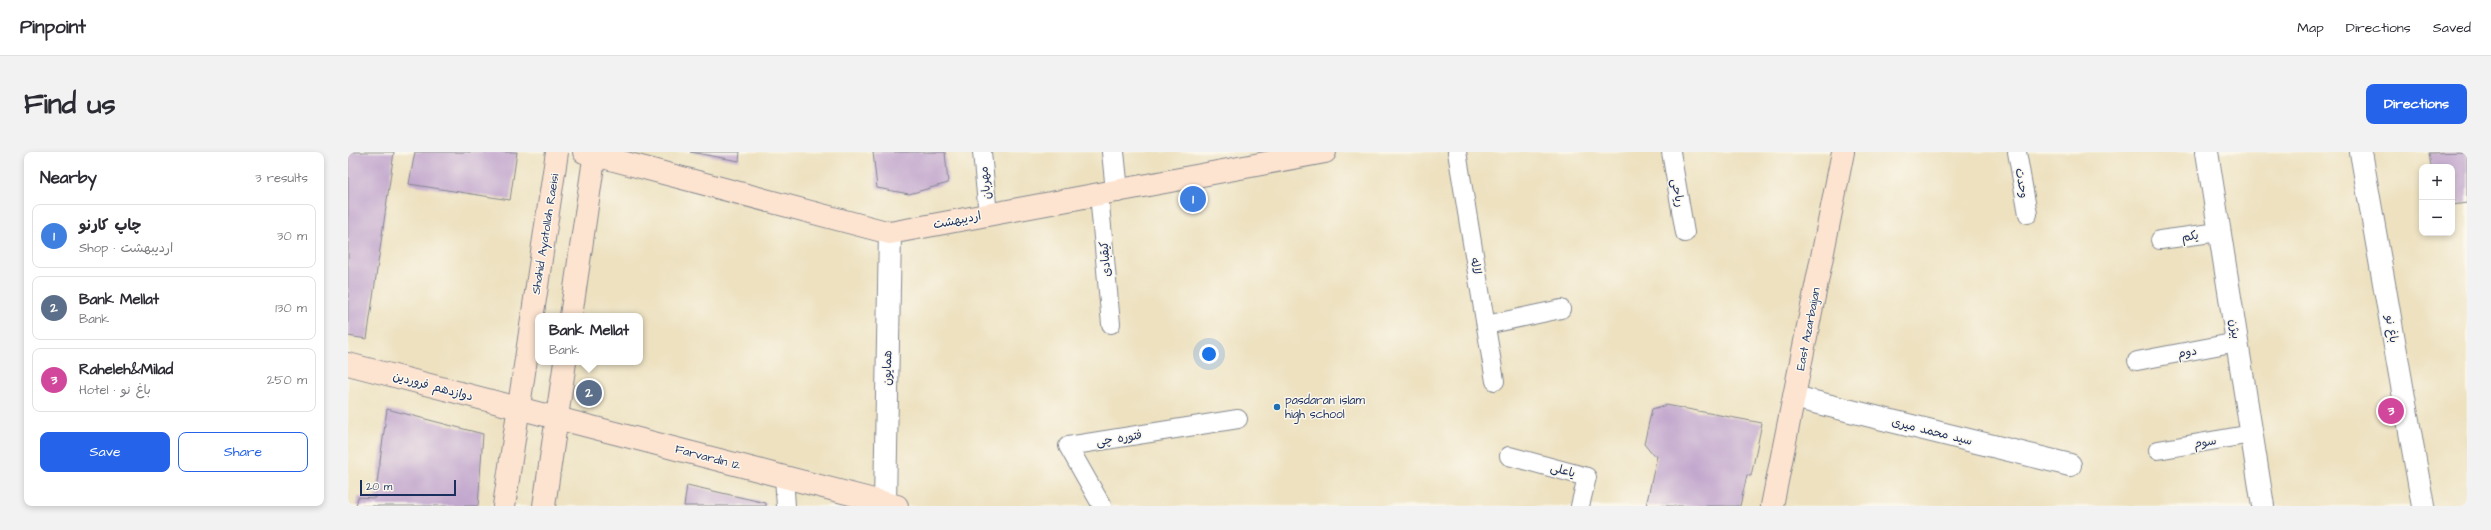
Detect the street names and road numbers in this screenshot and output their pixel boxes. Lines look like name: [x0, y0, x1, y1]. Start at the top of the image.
street label: مهربان: [975, 166, 996, 200]
street label: وحدت: [2010, 167, 2033, 200]
street label: Shahid Ayatollah Raeisi: [528, 172, 564, 296]
street label: ریاحی: [1667, 178, 1688, 209]
street label: اردیبهشت: [932, 208, 983, 233]
street label: یکم: [2180, 227, 2200, 246]
street label: کیقبادی: [1095, 240, 1116, 278]
street label: لاله: [1466, 256, 1485, 276]
street label: East Azarbaijan: [1792, 286, 1825, 372]
street label: باغ نو: [2381, 313, 2402, 344]
street label: بیژن: [2225, 318, 2244, 340]
street label: دوم: [2176, 342, 2198, 363]
street label: همایون: [879, 350, 896, 386]
street label: دوازدهم فروردین: [391, 368, 475, 405]
street label: سید محمد میری: [1890, 413, 1974, 450]
street label: فتوره چی: [1095, 426, 1143, 450]
street label: سوم: [2192, 432, 2218, 453]
street label: Farvardin 12: [673, 441, 743, 474]
street label: یاعلی: [1548, 459, 1577, 482]

